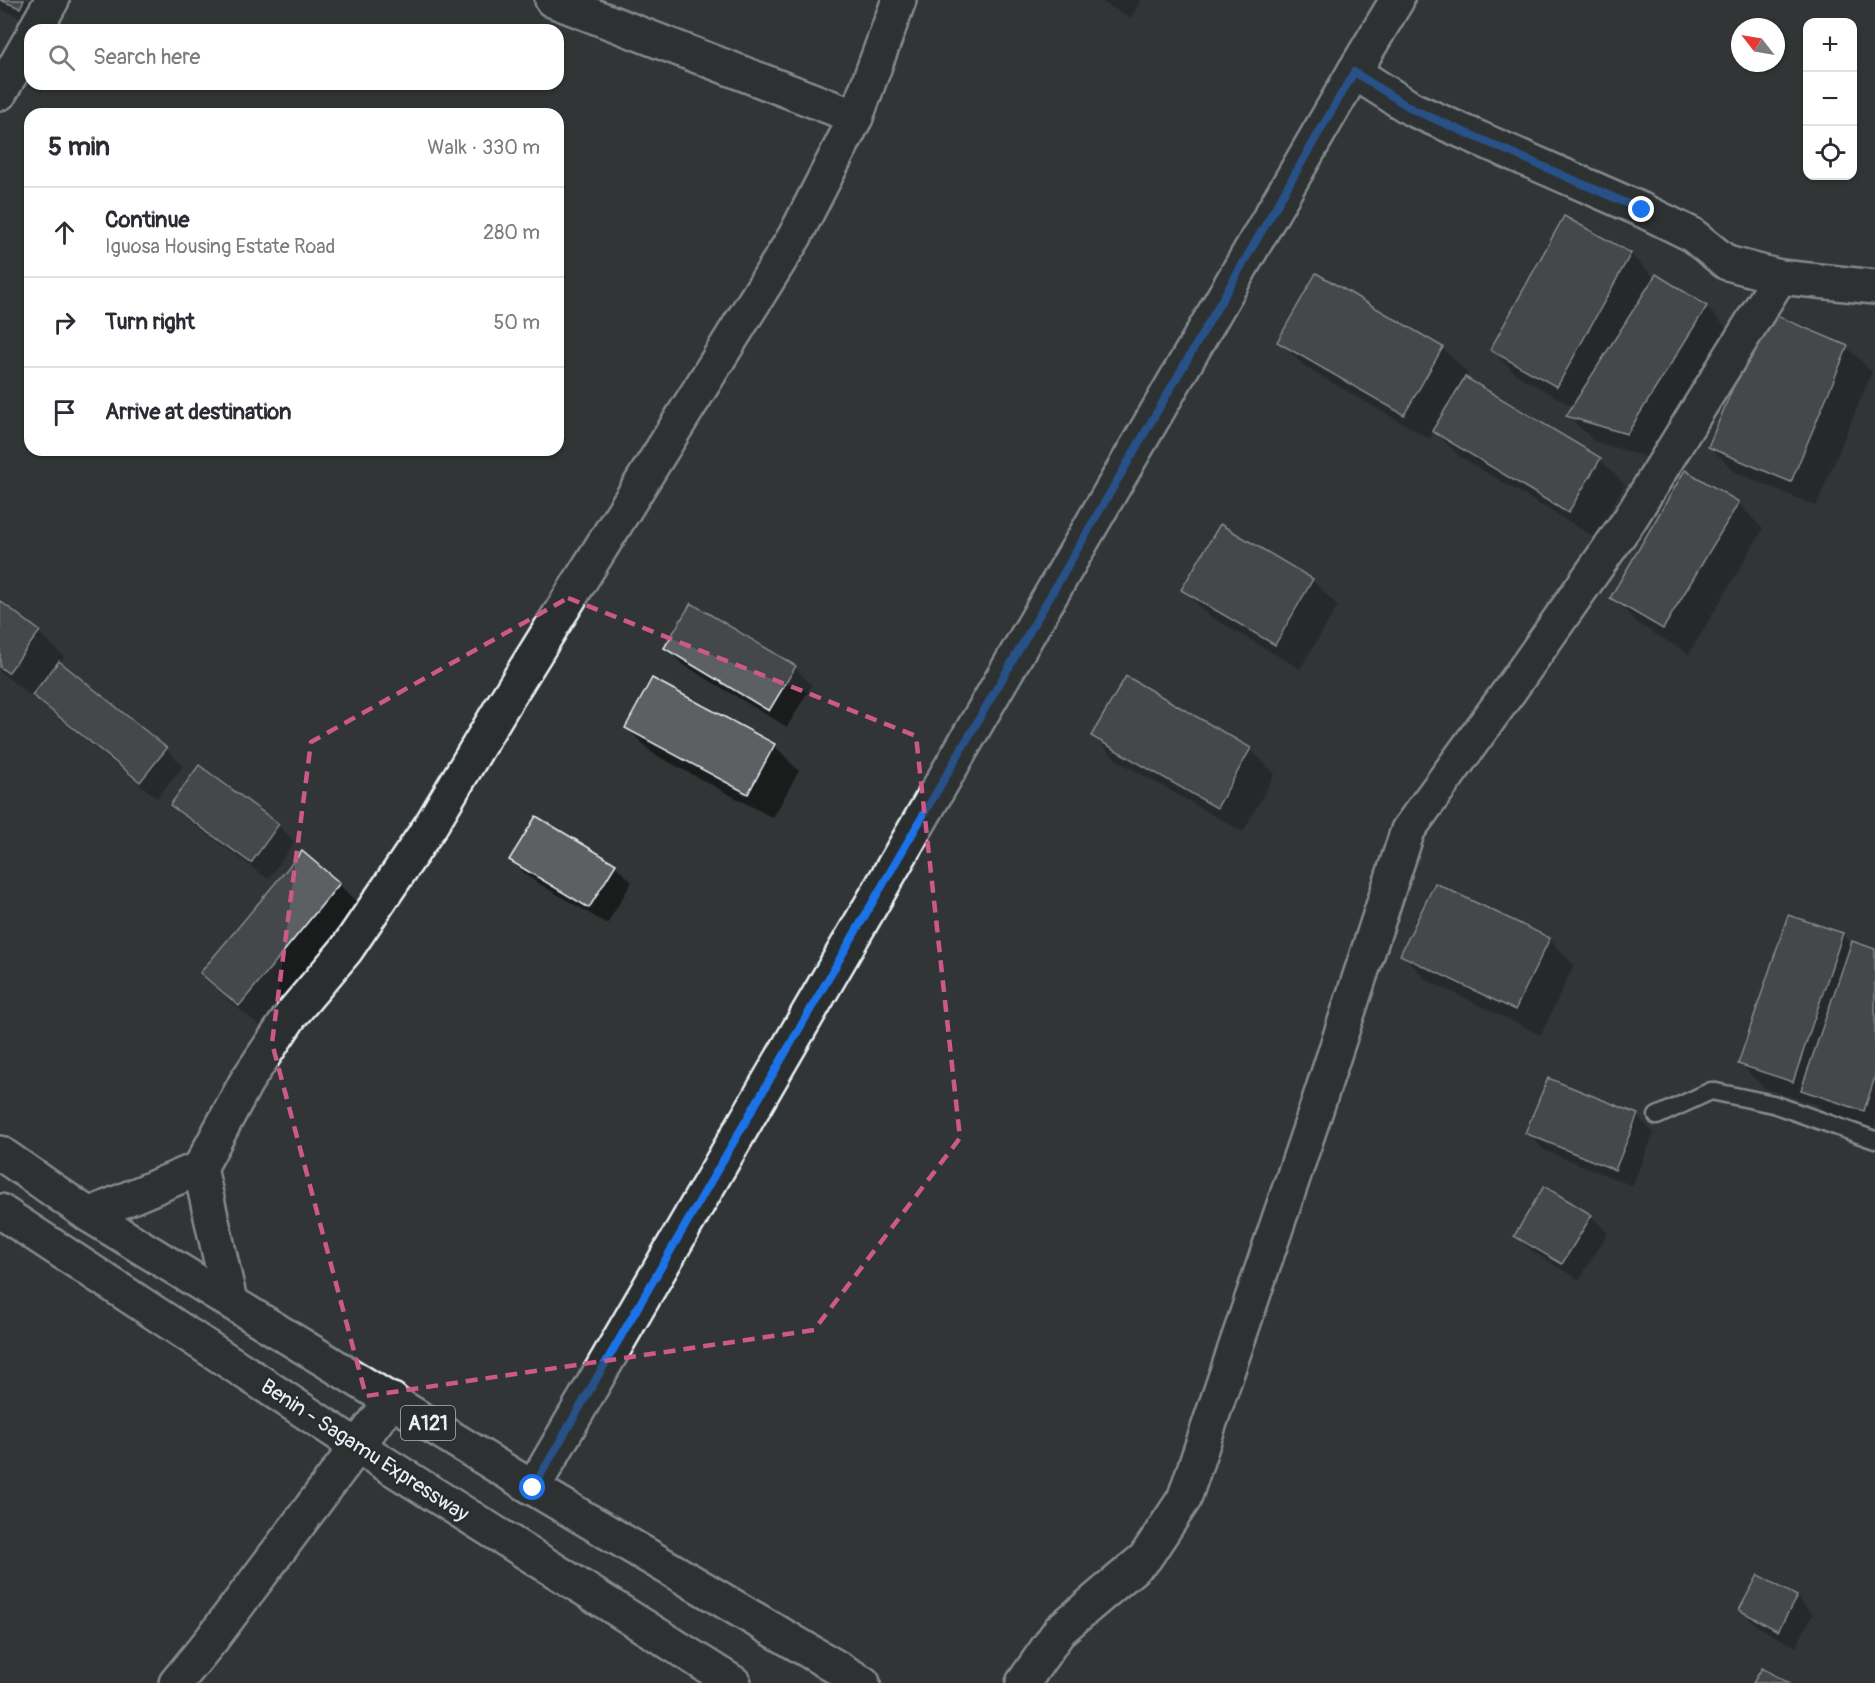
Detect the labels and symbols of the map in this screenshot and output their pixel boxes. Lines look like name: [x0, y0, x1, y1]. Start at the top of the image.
north arrow: [1731, 18, 1785, 72]
route end: [1628, 196, 1654, 222]
street label: Benin - Sagamu Expressway: [256, 1373, 474, 1528]
road number: A121: [401, 1406, 455, 1440]
route start: [519, 1474, 545, 1500]

